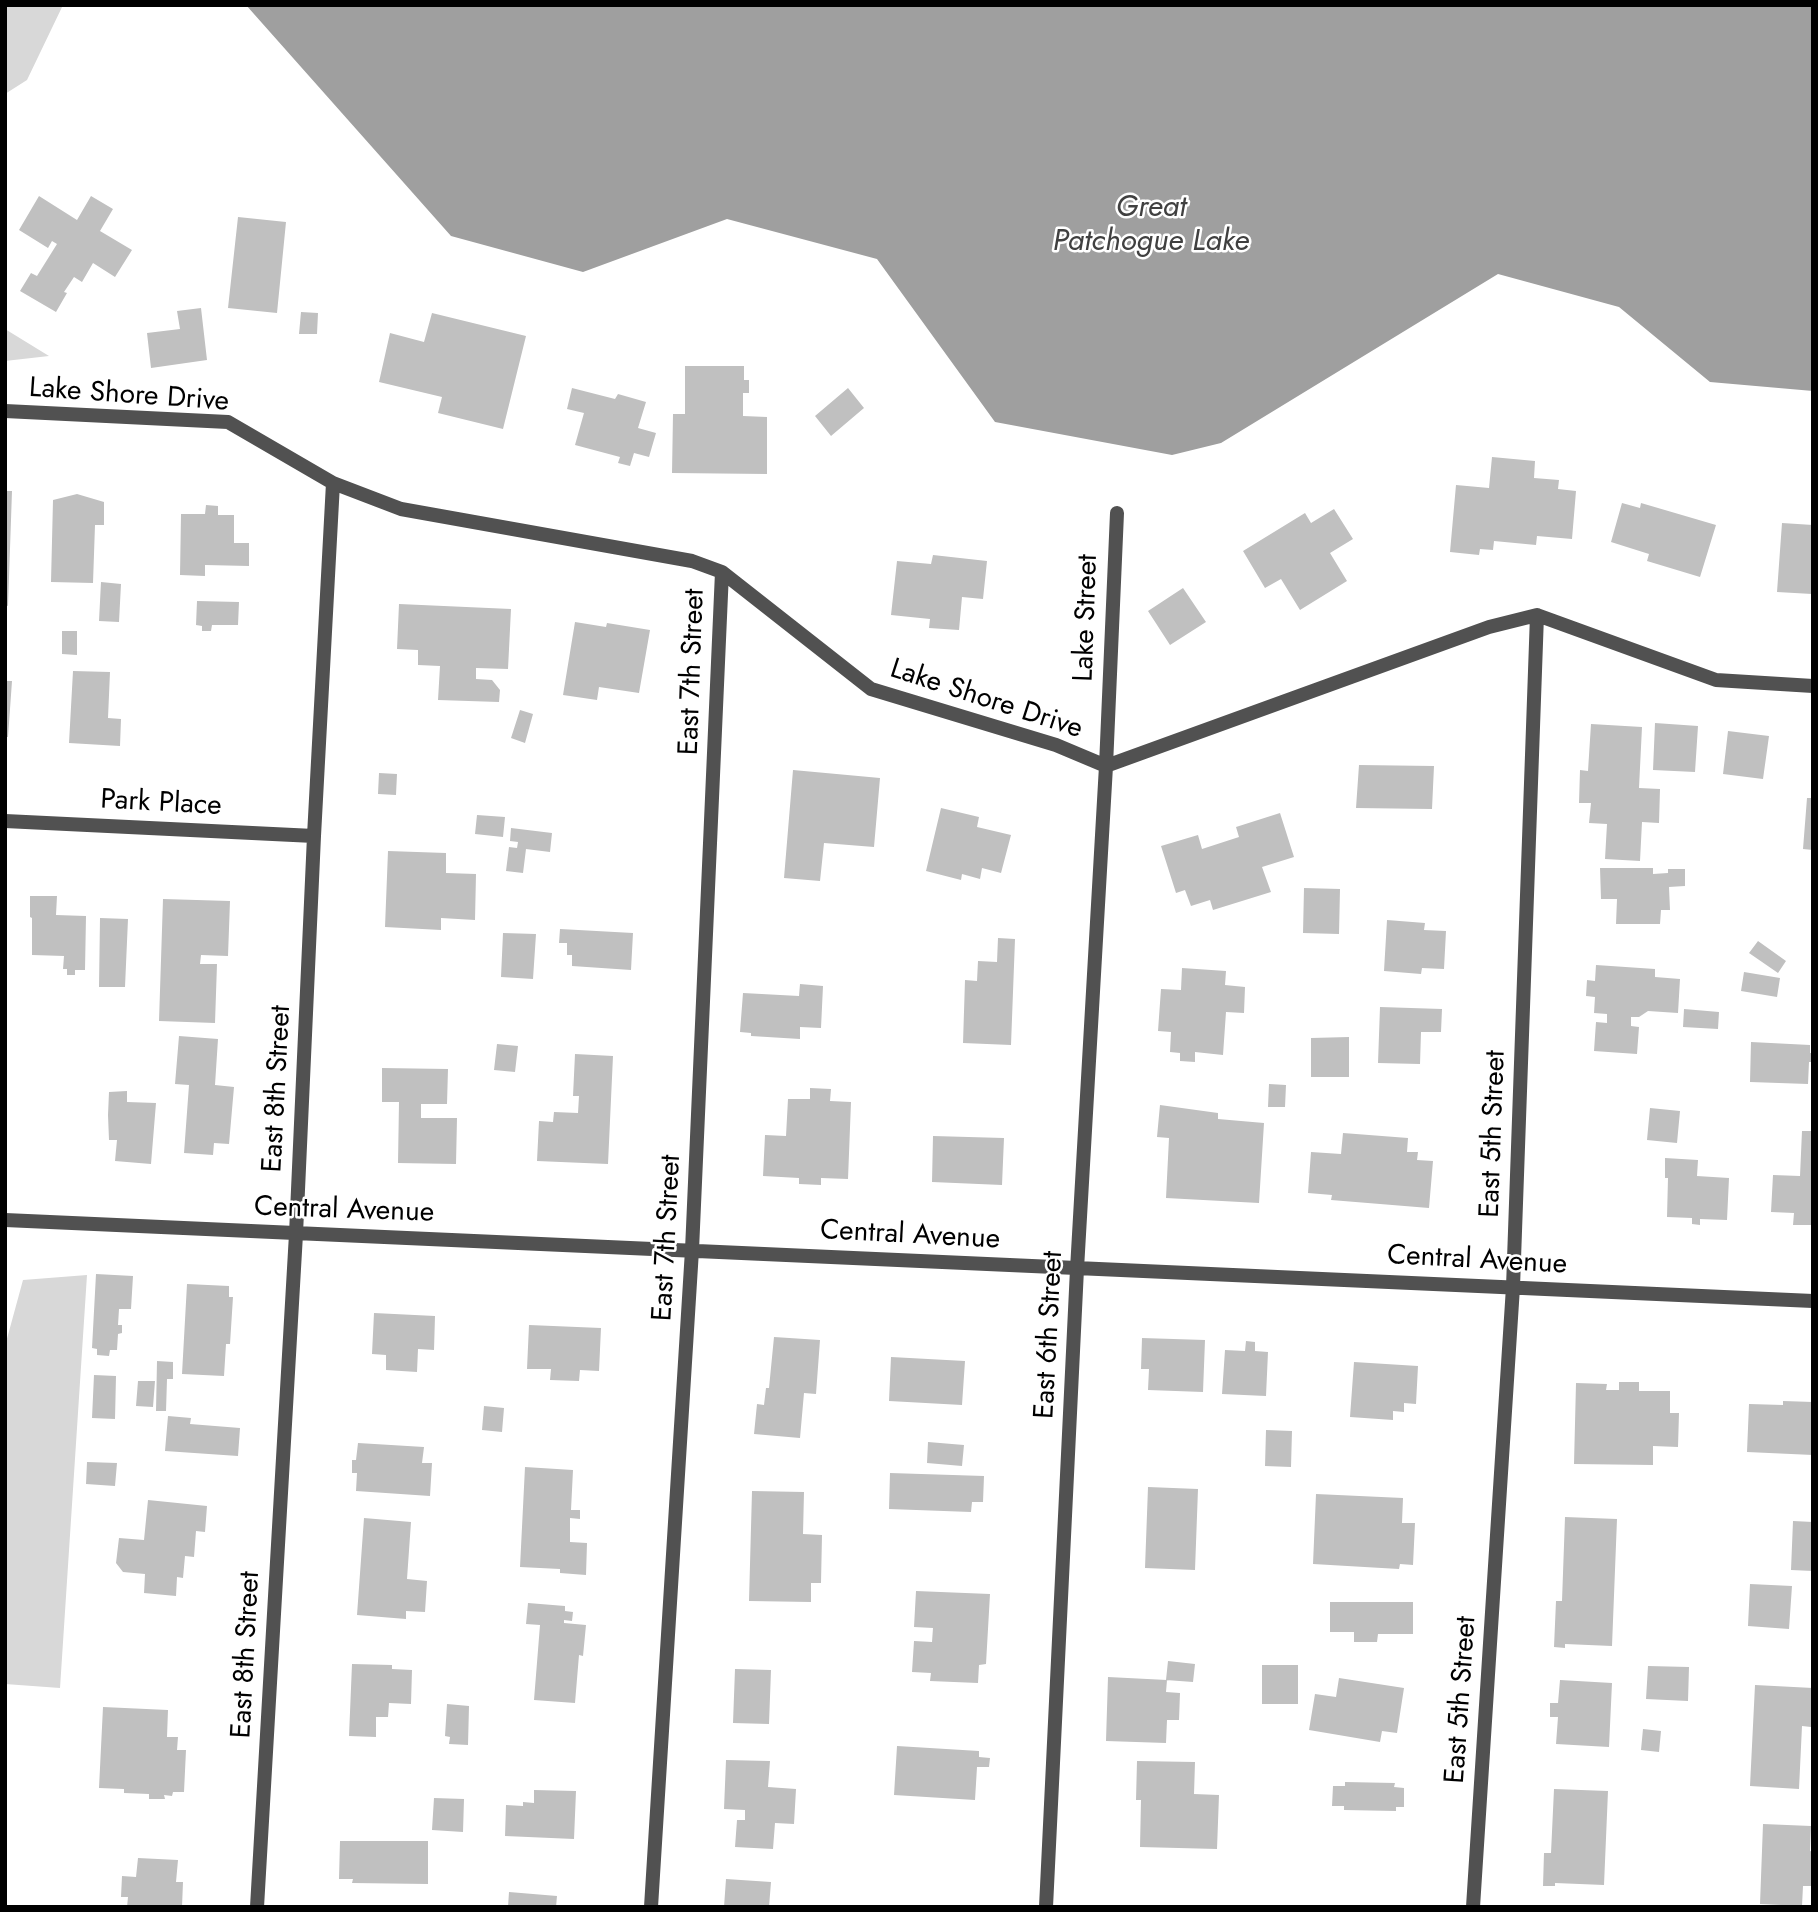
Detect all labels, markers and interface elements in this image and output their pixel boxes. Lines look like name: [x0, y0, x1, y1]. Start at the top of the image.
water label: Great Patchogue Lake: [1053, 191, 1249, 262]
street label: Lake Shore Drive: [28, 372, 230, 420]
street label: Lake Street: [1068, 554, 1106, 682]
street label: East 7th Street: [673, 588, 713, 756]
street label: Lake Shore Drive: [886, 653, 1086, 747]
street label: Park Place: [100, 784, 222, 824]
street label: East 8th Street: [257, 1005, 299, 1173]
street label: East 5th Street: [1474, 1050, 1514, 1218]
street label: East 7th Street: [647, 1154, 689, 1322]
street label: Central Avenue: [253, 1191, 435, 1231]
street label: Central Avenue: [819, 1215, 1001, 1257]
street label: Central Avenue: [1386, 1240, 1568, 1282]
street label: East 6th Street: [1029, 1250, 1071, 1420]
street label: East 8th Street: [226, 1571, 268, 1739]
street label: East 5th Street: [1439, 1615, 1485, 1785]

